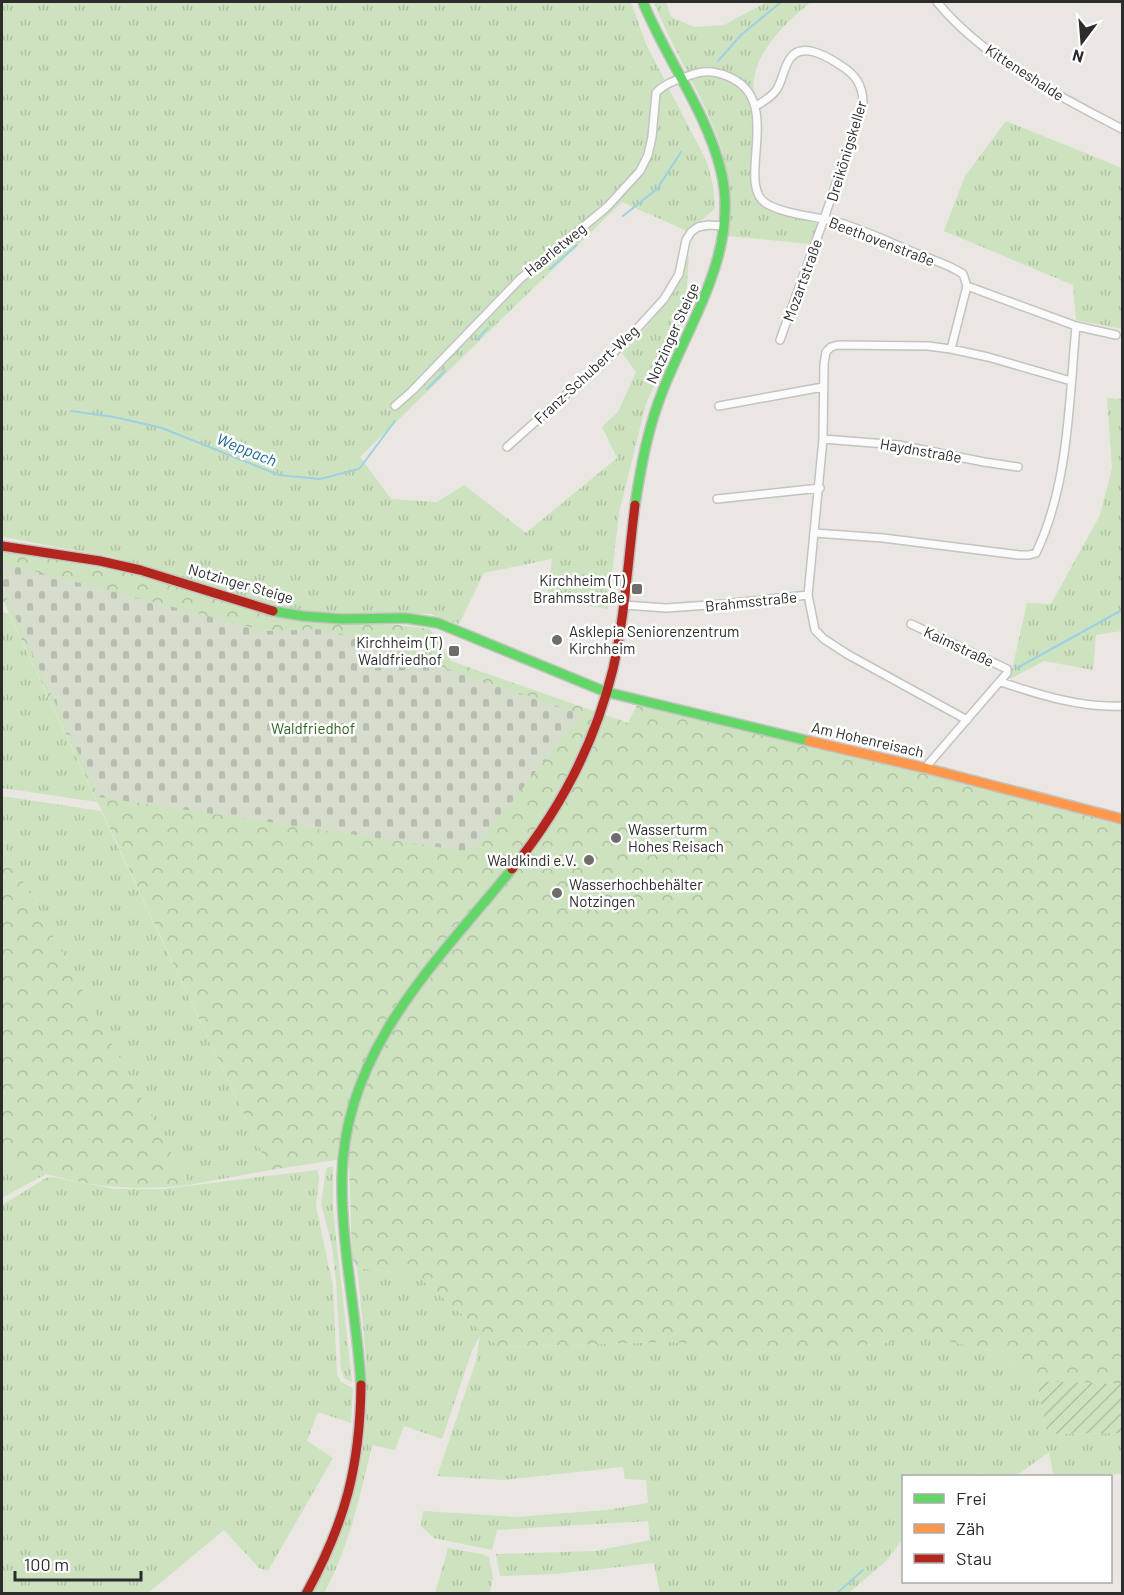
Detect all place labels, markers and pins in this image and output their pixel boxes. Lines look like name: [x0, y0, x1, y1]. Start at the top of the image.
place label: Kirchheim (T) Brahmsstraße: [533, 571, 625, 606]
marker: Kirchheim (T) Brahmsstraße: [630, 582, 644, 596]
place label: Asklepia Seniorenzentrum Kirchheim: [569, 622, 739, 657]
place label: Kirchheim (T) Waldfriedhof: [356, 633, 442, 668]
marker: Asklepia Seniorenzentrum Kirchheim: [550, 633, 564, 647]
marker: Kirchheim (T) Waldfriedhof: [447, 644, 461, 658]
place label: Wasserturm Hohes Reisach: [628, 820, 724, 855]
marker: Wasserturm Hohes Reisach: [609, 831, 623, 845]
place label: Waldkindi e.V.: [487, 851, 577, 869]
marker: Waldkindi e.V.: [582, 853, 596, 867]
place label: Wasserhochbehälter Notzingen: [569, 875, 703, 910]
marker: Wasserhochbehälter Notzingen: [550, 886, 564, 900]

